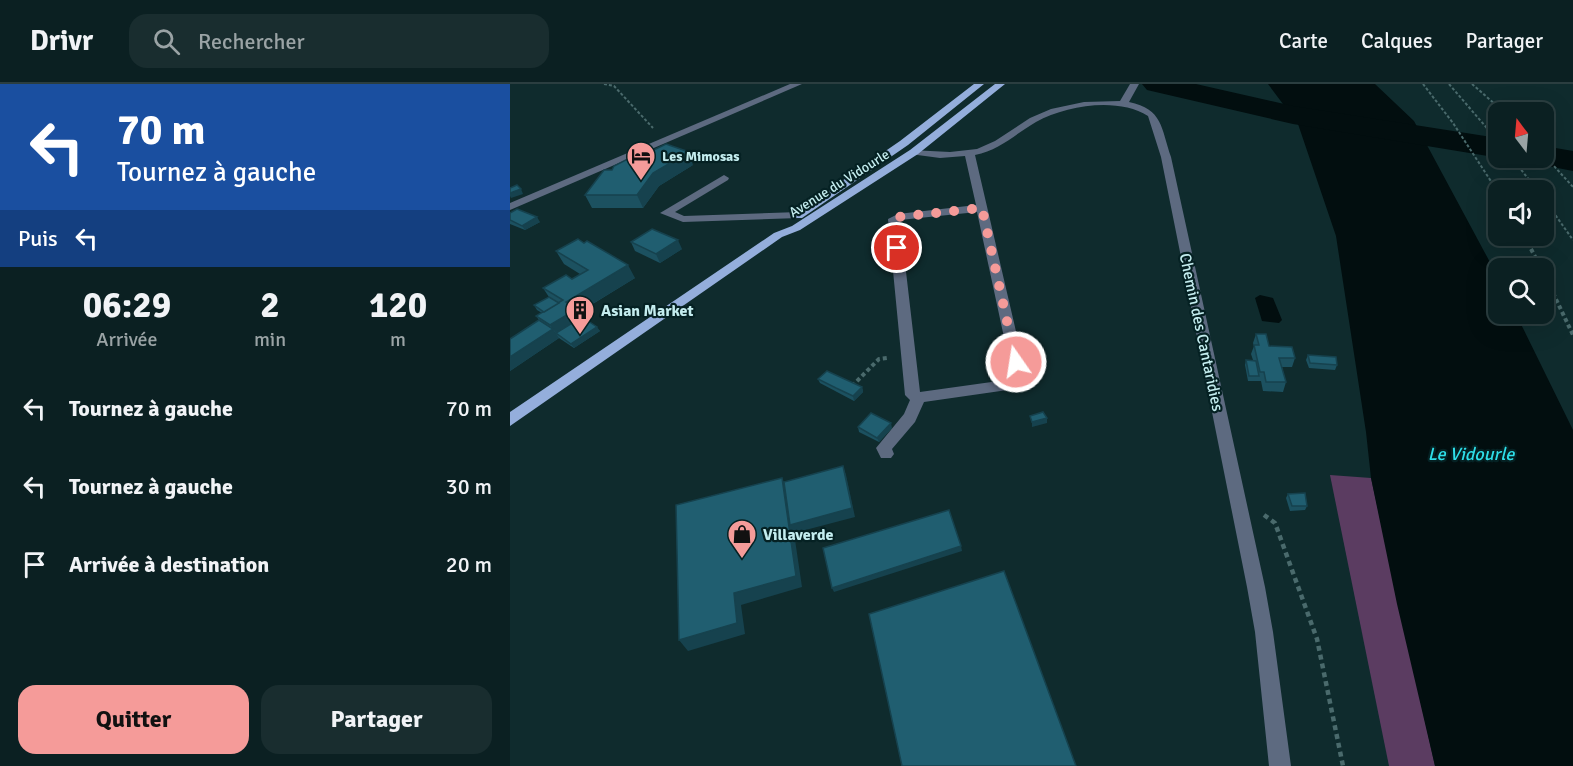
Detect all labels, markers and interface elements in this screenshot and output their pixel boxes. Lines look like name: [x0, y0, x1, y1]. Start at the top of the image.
search box: [129, 14, 549, 68]
text: Drivr: [30, 24, 93, 58]
icon: search: [150, 25, 183, 58]
text: Rechercher: [198, 28, 305, 55]
text: Carte: [1279, 28, 1328, 54]
text: Calques: [1361, 28, 1432, 54]
text: Partager: [1465, 28, 1543, 54]
north arrow: [1488, 102, 1554, 168]
map controls: [1488, 102, 1554, 324]
text: 70 m: [117, 105, 206, 156]
icon: left: [18, 108, 96, 186]
hotel icon: Les Mimosas: [625, 140, 657, 182]
street label: Avenue du Vidourle: [786, 146, 893, 221]
place label: Les Mimosas: [662, 148, 739, 165]
text: Tournez à gauche: [117, 156, 316, 189]
button: sound: [1488, 180, 1554, 246]
icon: left: [70, 222, 103, 255]
pin: [871, 222, 922, 273]
text: Puis: [18, 225, 58, 252]
icon: arrive: [880, 231, 913, 264]
street label: Chemin des Cantaridies: [1174, 251, 1228, 413]
button: search: [1488, 258, 1554, 324]
text: 06:29: [83, 283, 171, 328]
text: 2: [260, 283, 280, 328]
text: 120: [369, 283, 427, 328]
building icon: Asian Market: [564, 294, 596, 336]
place label: Asian Market: [601, 301, 694, 321]
text: Arrivée: [96, 327, 158, 352]
text: min: [254, 327, 286, 352]
text: m: [390, 327, 406, 352]
position arrow: [984, 330, 1048, 394]
icon: left: [18, 392, 51, 425]
text: Tournez à gauche: [69, 395, 233, 422]
text: 70 m: [446, 395, 492, 422]
water label: Le Vidourle: [1428, 443, 1515, 465]
icon: left: [18, 470, 51, 503]
text: Tournez à gauche: [69, 473, 233, 500]
text: 30 m: [446, 473, 492, 500]
shop icon: Villaverde: [726, 518, 758, 560]
place label: Villaverde: [763, 525, 834, 545]
icon: arrive: [18, 548, 51, 581]
text: Arrivée à destination: [69, 551, 269, 578]
text: 20 m: [446, 551, 492, 578]
button: Quitter: [18, 685, 249, 754]
button: Partager: [261, 685, 492, 754]

